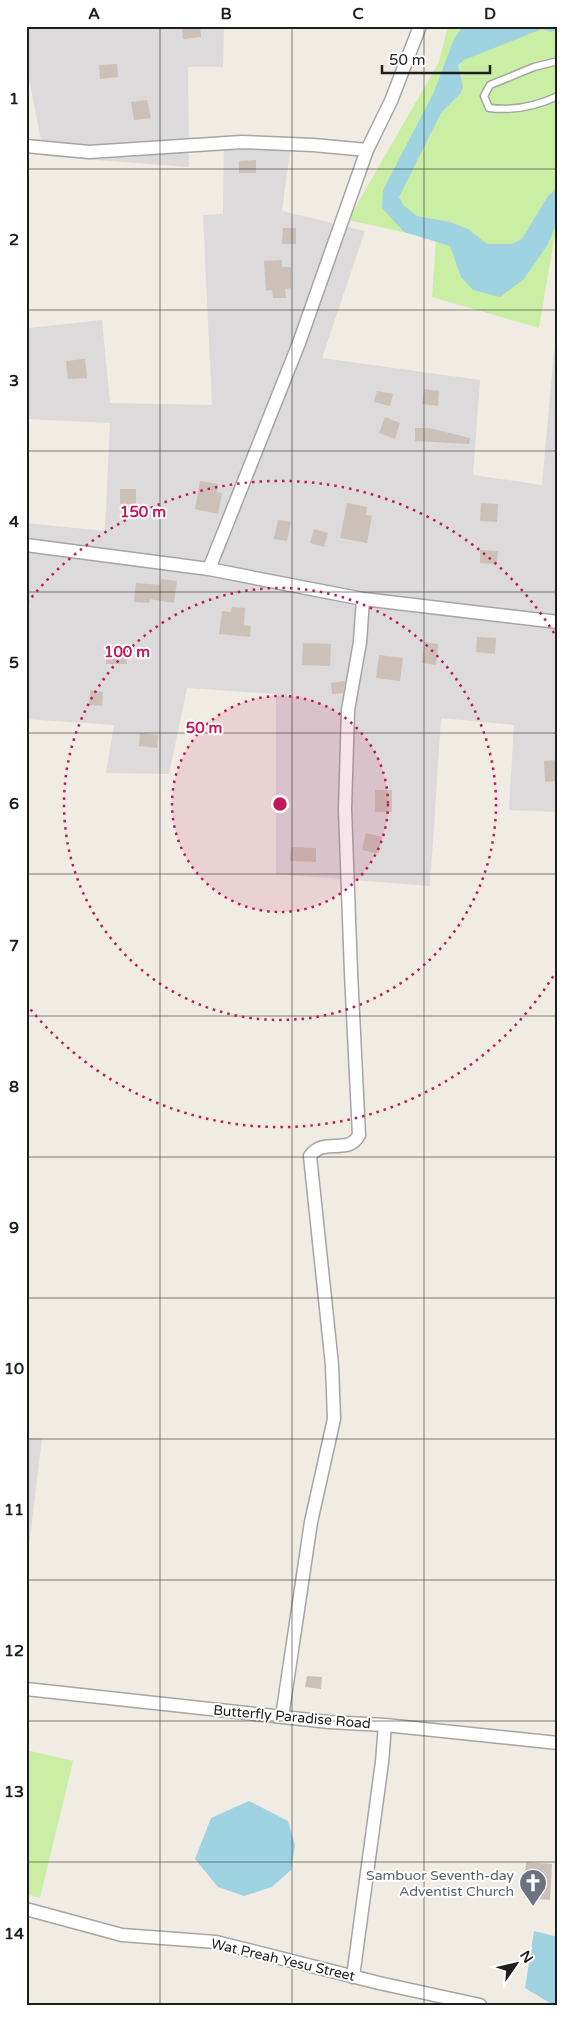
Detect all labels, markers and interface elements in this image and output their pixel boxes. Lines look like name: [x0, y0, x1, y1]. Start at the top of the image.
text: A: [88, 4, 100, 24]
text: B: [220, 4, 232, 24]
text: C: [352, 4, 364, 24]
text: D: [484, 4, 496, 24]
scale bar: [382, 42, 489, 74]
text: 50 m: [389, 51, 426, 69]
text: 1: [9, 89, 19, 109]
text: 2: [9, 230, 19, 250]
text: 3: [9, 371, 19, 391]
text: 150 m: [120, 503, 166, 521]
text: 4: [9, 512, 19, 532]
text: 100 m: [104, 643, 150, 661]
text: 5: [9, 653, 19, 673]
text: 50 m: [186, 719, 222, 737]
text: 6: [9, 794, 19, 814]
centre of rings: [271, 795, 289, 813]
text: 7: [9, 936, 19, 956]
text: 8: [9, 1077, 19, 1097]
text: 9: [9, 1218, 19, 1238]
text: 10: [4, 1359, 24, 1379]
text: 11: [4, 1500, 24, 1520]
text: 12: [4, 1641, 24, 1661]
street label: Butterfly Paradise Road: [213, 1702, 371, 1732]
text: 13: [4, 1782, 24, 1802]
place label: Sambuor Seventh-day Adventist Church: [366, 1867, 514, 1900]
church icon: Sambuor Seventh-day Adventist Church: [518, 1868, 548, 1907]
text: 14: [4, 1924, 24, 1944]
street label: Wat Preah Yesu Street: [209, 1935, 357, 1985]
north arrow: [492, 1938, 542, 1988]
text: N: [516, 1948, 537, 1966]

